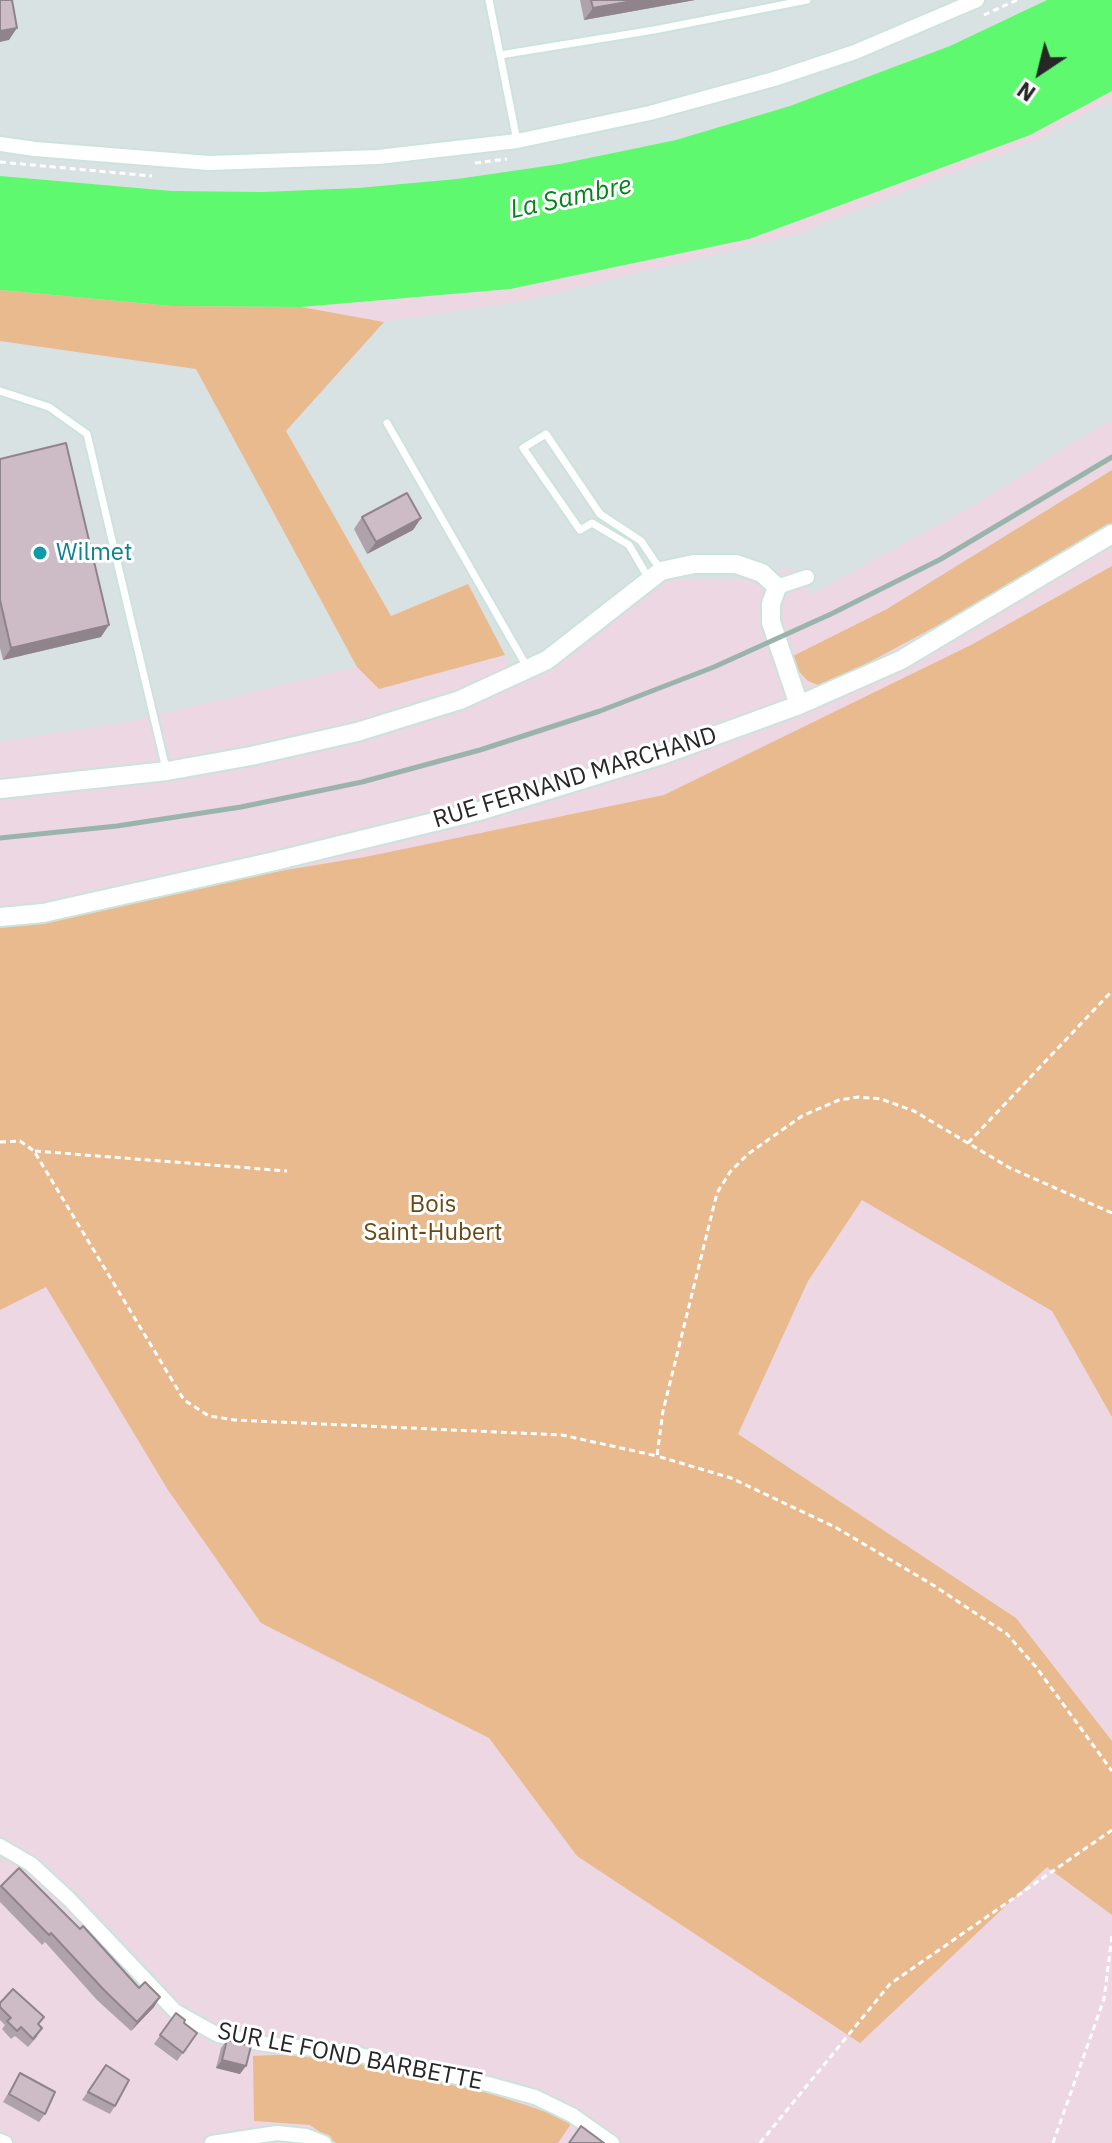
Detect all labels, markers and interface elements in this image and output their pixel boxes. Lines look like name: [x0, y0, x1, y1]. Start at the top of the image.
north arrow: [1000, 32, 1080, 112]
text: N: [1011, 76, 1041, 109]
water label: La Sambre: [508, 170, 634, 226]
place label: Wilmet: [56, 539, 132, 567]
marker: Wilmet: [31, 544, 49, 562]
street label: RUE FERNAND MARCHAND: [430, 721, 720, 835]
park label: Bois Saint-Hubert: [364, 1191, 502, 1247]
street label: SUR LE FOND BARBETTE: [215, 2017, 485, 2097]

